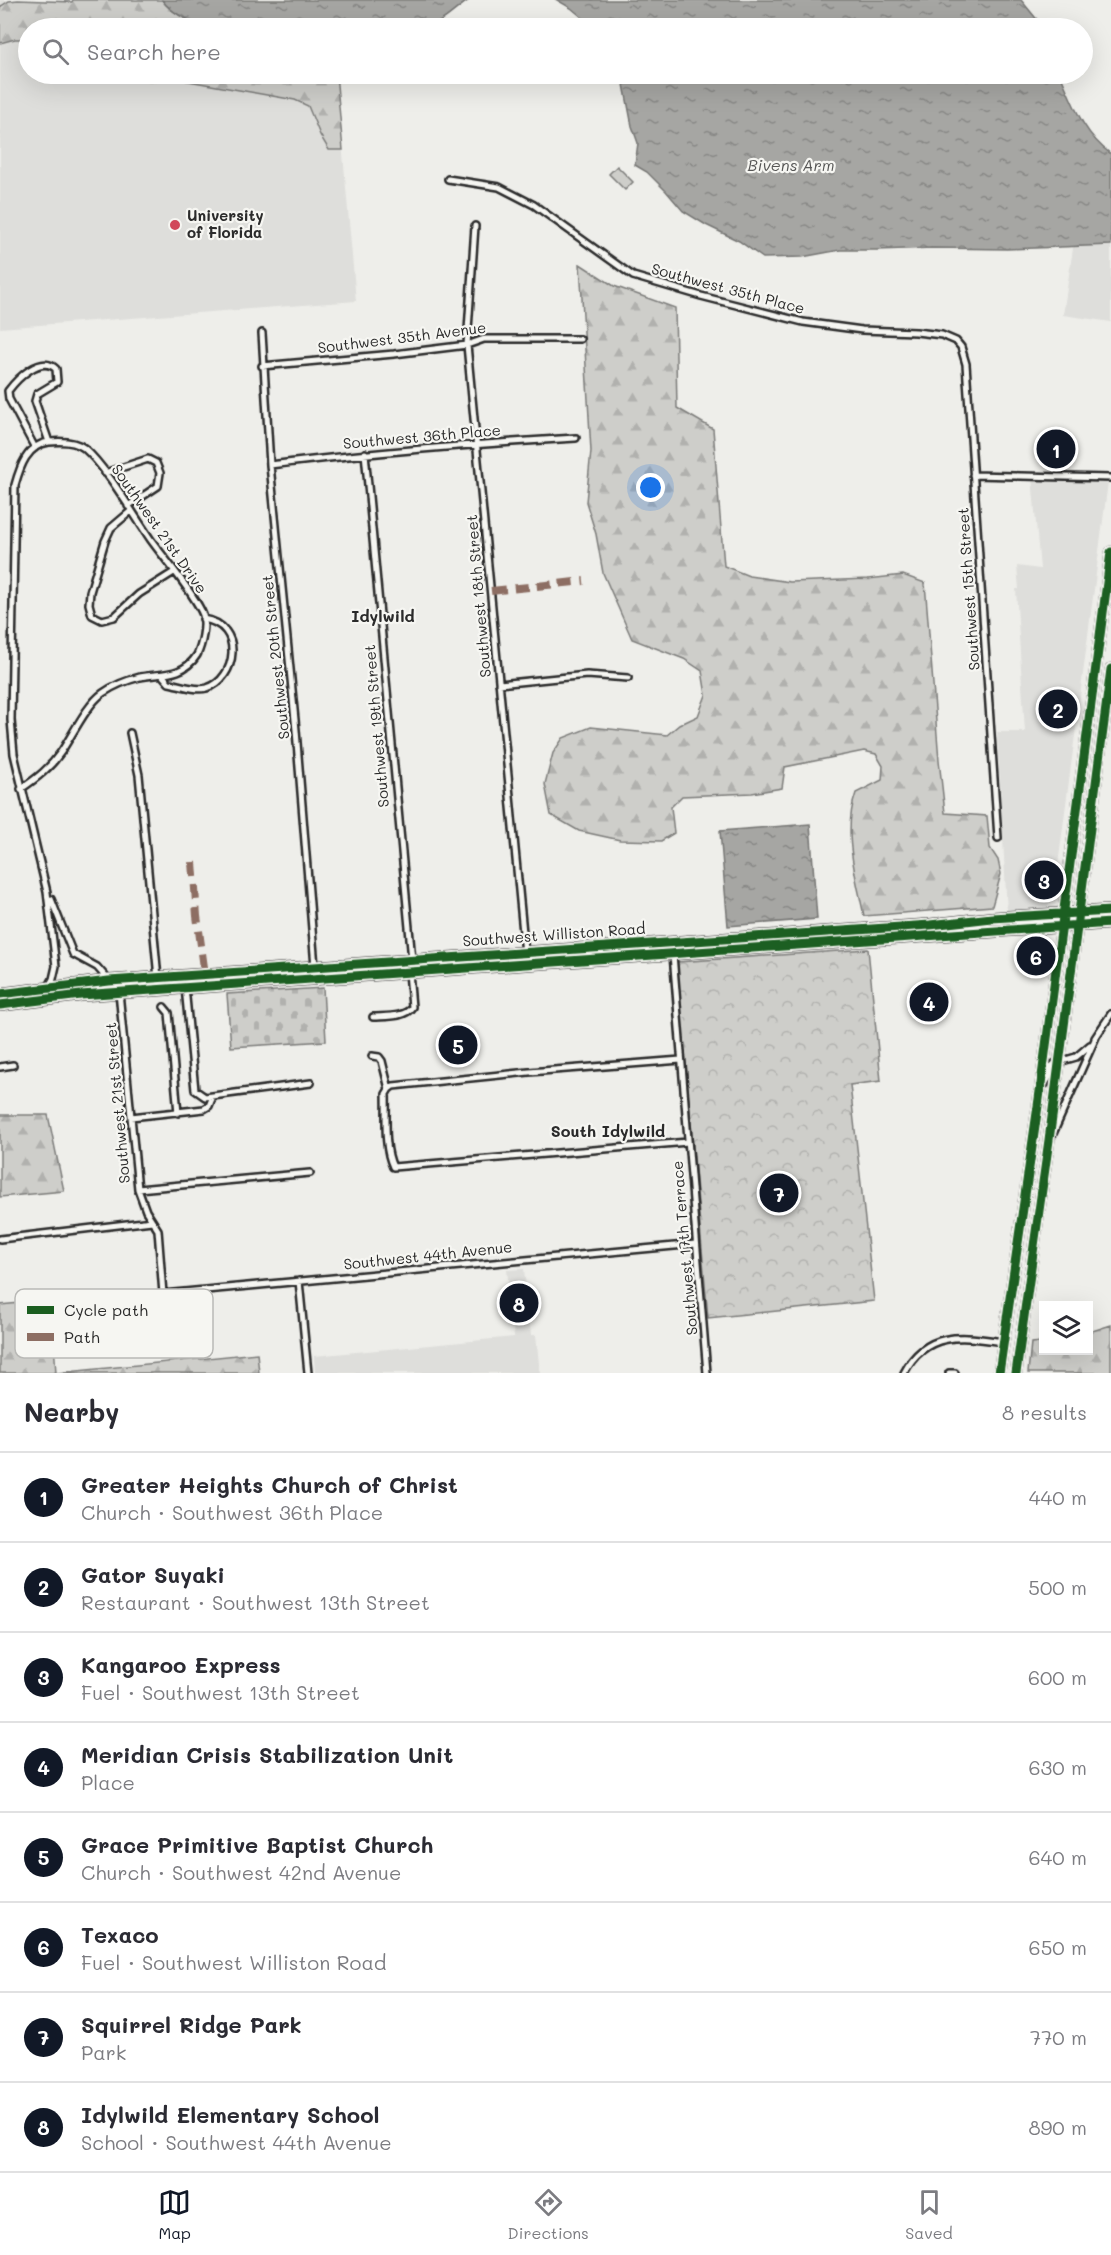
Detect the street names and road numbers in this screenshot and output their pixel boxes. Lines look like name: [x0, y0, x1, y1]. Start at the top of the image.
street label: Southwest 35th Place: [649, 258, 807, 318]
street label: Southwest 35th Avenue: [317, 317, 487, 357]
street label: Southwest 36th Place: [342, 419, 502, 453]
street label: Southwest 21st Drive: [108, 460, 212, 597]
street label: Southwest 15th Street: [952, 507, 984, 671]
street label: Southwest 18th Street: [461, 514, 495, 678]
street label: Southwest 20th Street: [256, 574, 294, 740]
street label: Southwest 19th Street: [359, 644, 393, 808]
street label: Southwest Williston Road: [462, 918, 646, 950]
street label: Southwest 21st Street: [100, 1022, 134, 1185]
street label: Southwest 17th Terrace: [666, 1160, 702, 1336]
street label: Southwest 44th Avenue: [343, 1236, 513, 1274]

